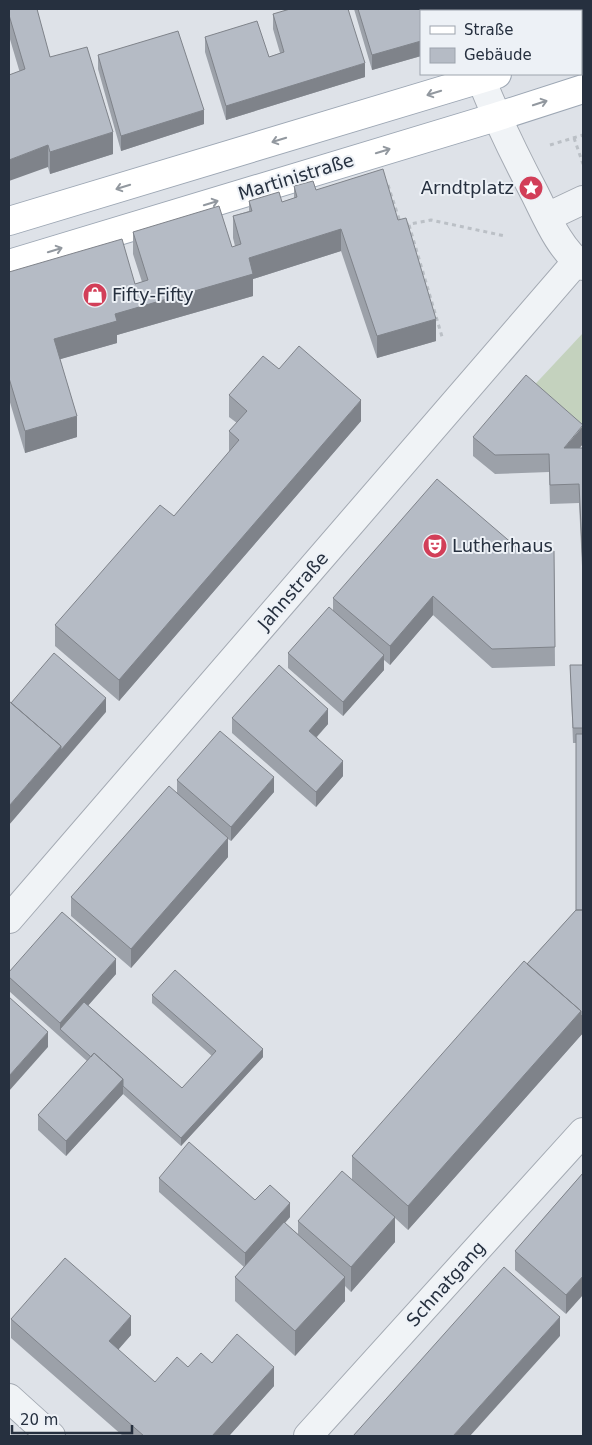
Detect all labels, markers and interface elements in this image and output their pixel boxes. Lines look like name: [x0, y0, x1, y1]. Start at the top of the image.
legend: [420, 10, 582, 75]
text: Straße: [464, 21, 513, 39]
text: Gebäude: [464, 46, 532, 64]
one-way arrow: [427, 89, 443, 99]
one-way arrow: [531, 98, 547, 108]
one-way arrow: [271, 136, 287, 146]
one-way arrow: [375, 146, 391, 156]
street label: Martinistraße: [236, 149, 356, 204]
place icon: Arndtplatz: [518, 175, 544, 201]
place label: Arndtplatz: [421, 177, 514, 198]
one-way arrow: [115, 182, 131, 192]
one-way arrow: [203, 198, 218, 207]
one-way arrow: [47, 244, 63, 254]
shop icon: Fifty-Fifty: [82, 282, 108, 308]
place label: Fifty-Fifty: [112, 284, 194, 305]
theatre icon: Lutherhaus: [422, 533, 448, 559]
place label: Lutherhaus: [452, 535, 553, 556]
street label: Jahnstraße: [252, 547, 332, 635]
street label: Schnatgang: [402, 1237, 489, 1331]
scale bar: [12, 1402, 132, 1434]
text: 20 m: [20, 1411, 58, 1429]

